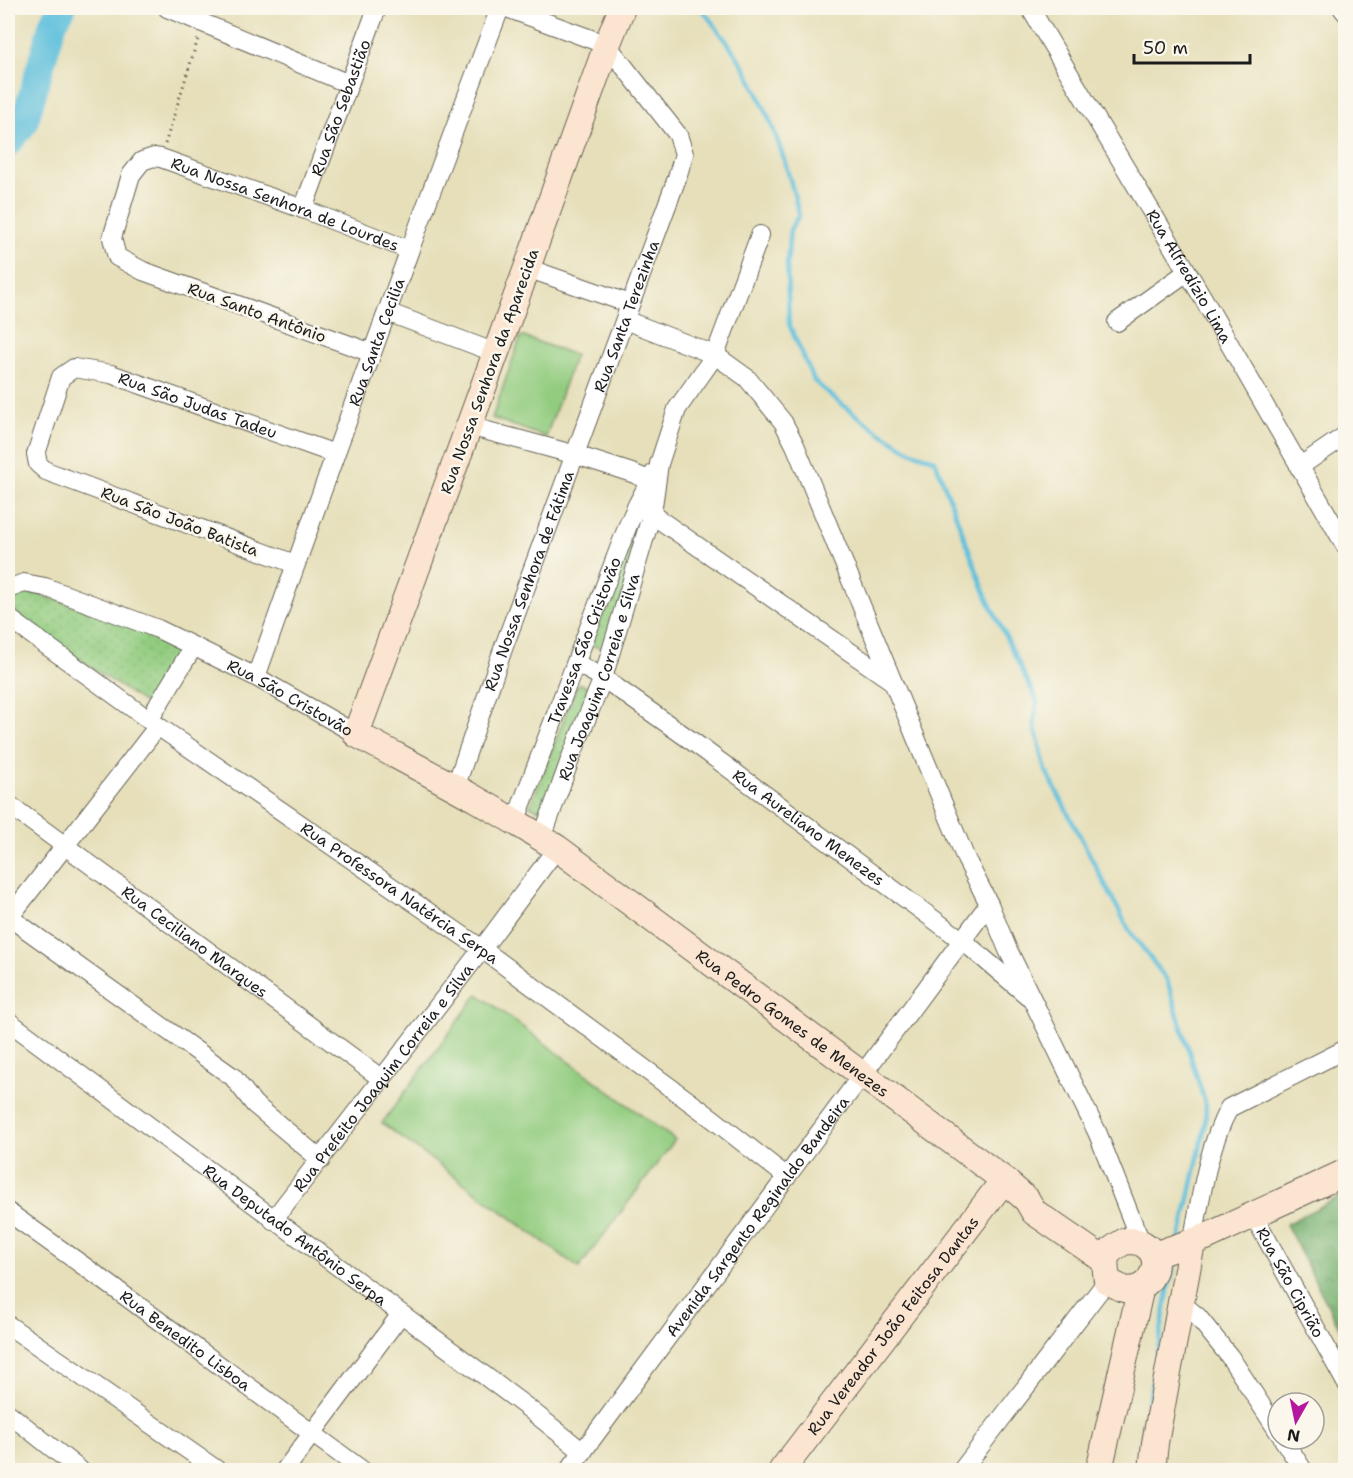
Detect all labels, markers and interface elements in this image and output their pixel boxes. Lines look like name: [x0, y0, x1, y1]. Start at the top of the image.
scale bar: [1134, 27, 1250, 65]
text: 50 m: [1143, 36, 1188, 60]
street label: Rua São Sebastião: [306, 37, 376, 179]
street label: Rua Nossa Senhora de Lourdes: [168, 152, 402, 256]
street label: Rua Alfredízio Lima: [1142, 206, 1237, 347]
street label: Rua Santa Terezinha: [589, 237, 664, 395]
street label: Rua Nossa Senhora da Aparecida: [435, 246, 544, 497]
street label: Rua Santa Cecilia: [344, 275, 410, 409]
street label: Rua Santo Antônio: [185, 278, 329, 347]
street label: Rua São Judas Tadeu: [115, 367, 280, 443]
street label: Rua Nossa Senhora de Fátima: [479, 468, 579, 694]
street label: Rua São João Batista: [98, 482, 262, 561]
street label: Travessa São Cristovão: [543, 554, 626, 728]
street label: Rua Joaquim Correia e Silva: [553, 571, 645, 783]
street label: Rua São Cristovão: [224, 655, 357, 741]
street label: Rua Aureliano Menezes: [728, 765, 889, 891]
street label: Rua Professora Natércia Serpa: [297, 818, 503, 969]
street label: Rua Ceciliano Marques: [117, 881, 272, 1003]
street label: Rua Pedro Gomes de Menezes: [692, 945, 893, 1102]
street label: Rua Prefeito Joaquim Correia e Silva: [289, 959, 478, 1196]
street label: Avenida Sargento Reginaldo Bandeira: [661, 1092, 854, 1341]
street label: Rua Deputado Antônio Serpa: [199, 1160, 391, 1311]
street label: Rua Vereador João Feitosa Dantas: [803, 1212, 984, 1439]
street label: Rua São Ciprião: [1251, 1224, 1329, 1341]
street label: Rua Benedito Lisboa: [116, 1286, 255, 1396]
north arrow: [1266, 1391, 1326, 1451]
text: N: [1286, 1424, 1302, 1447]

